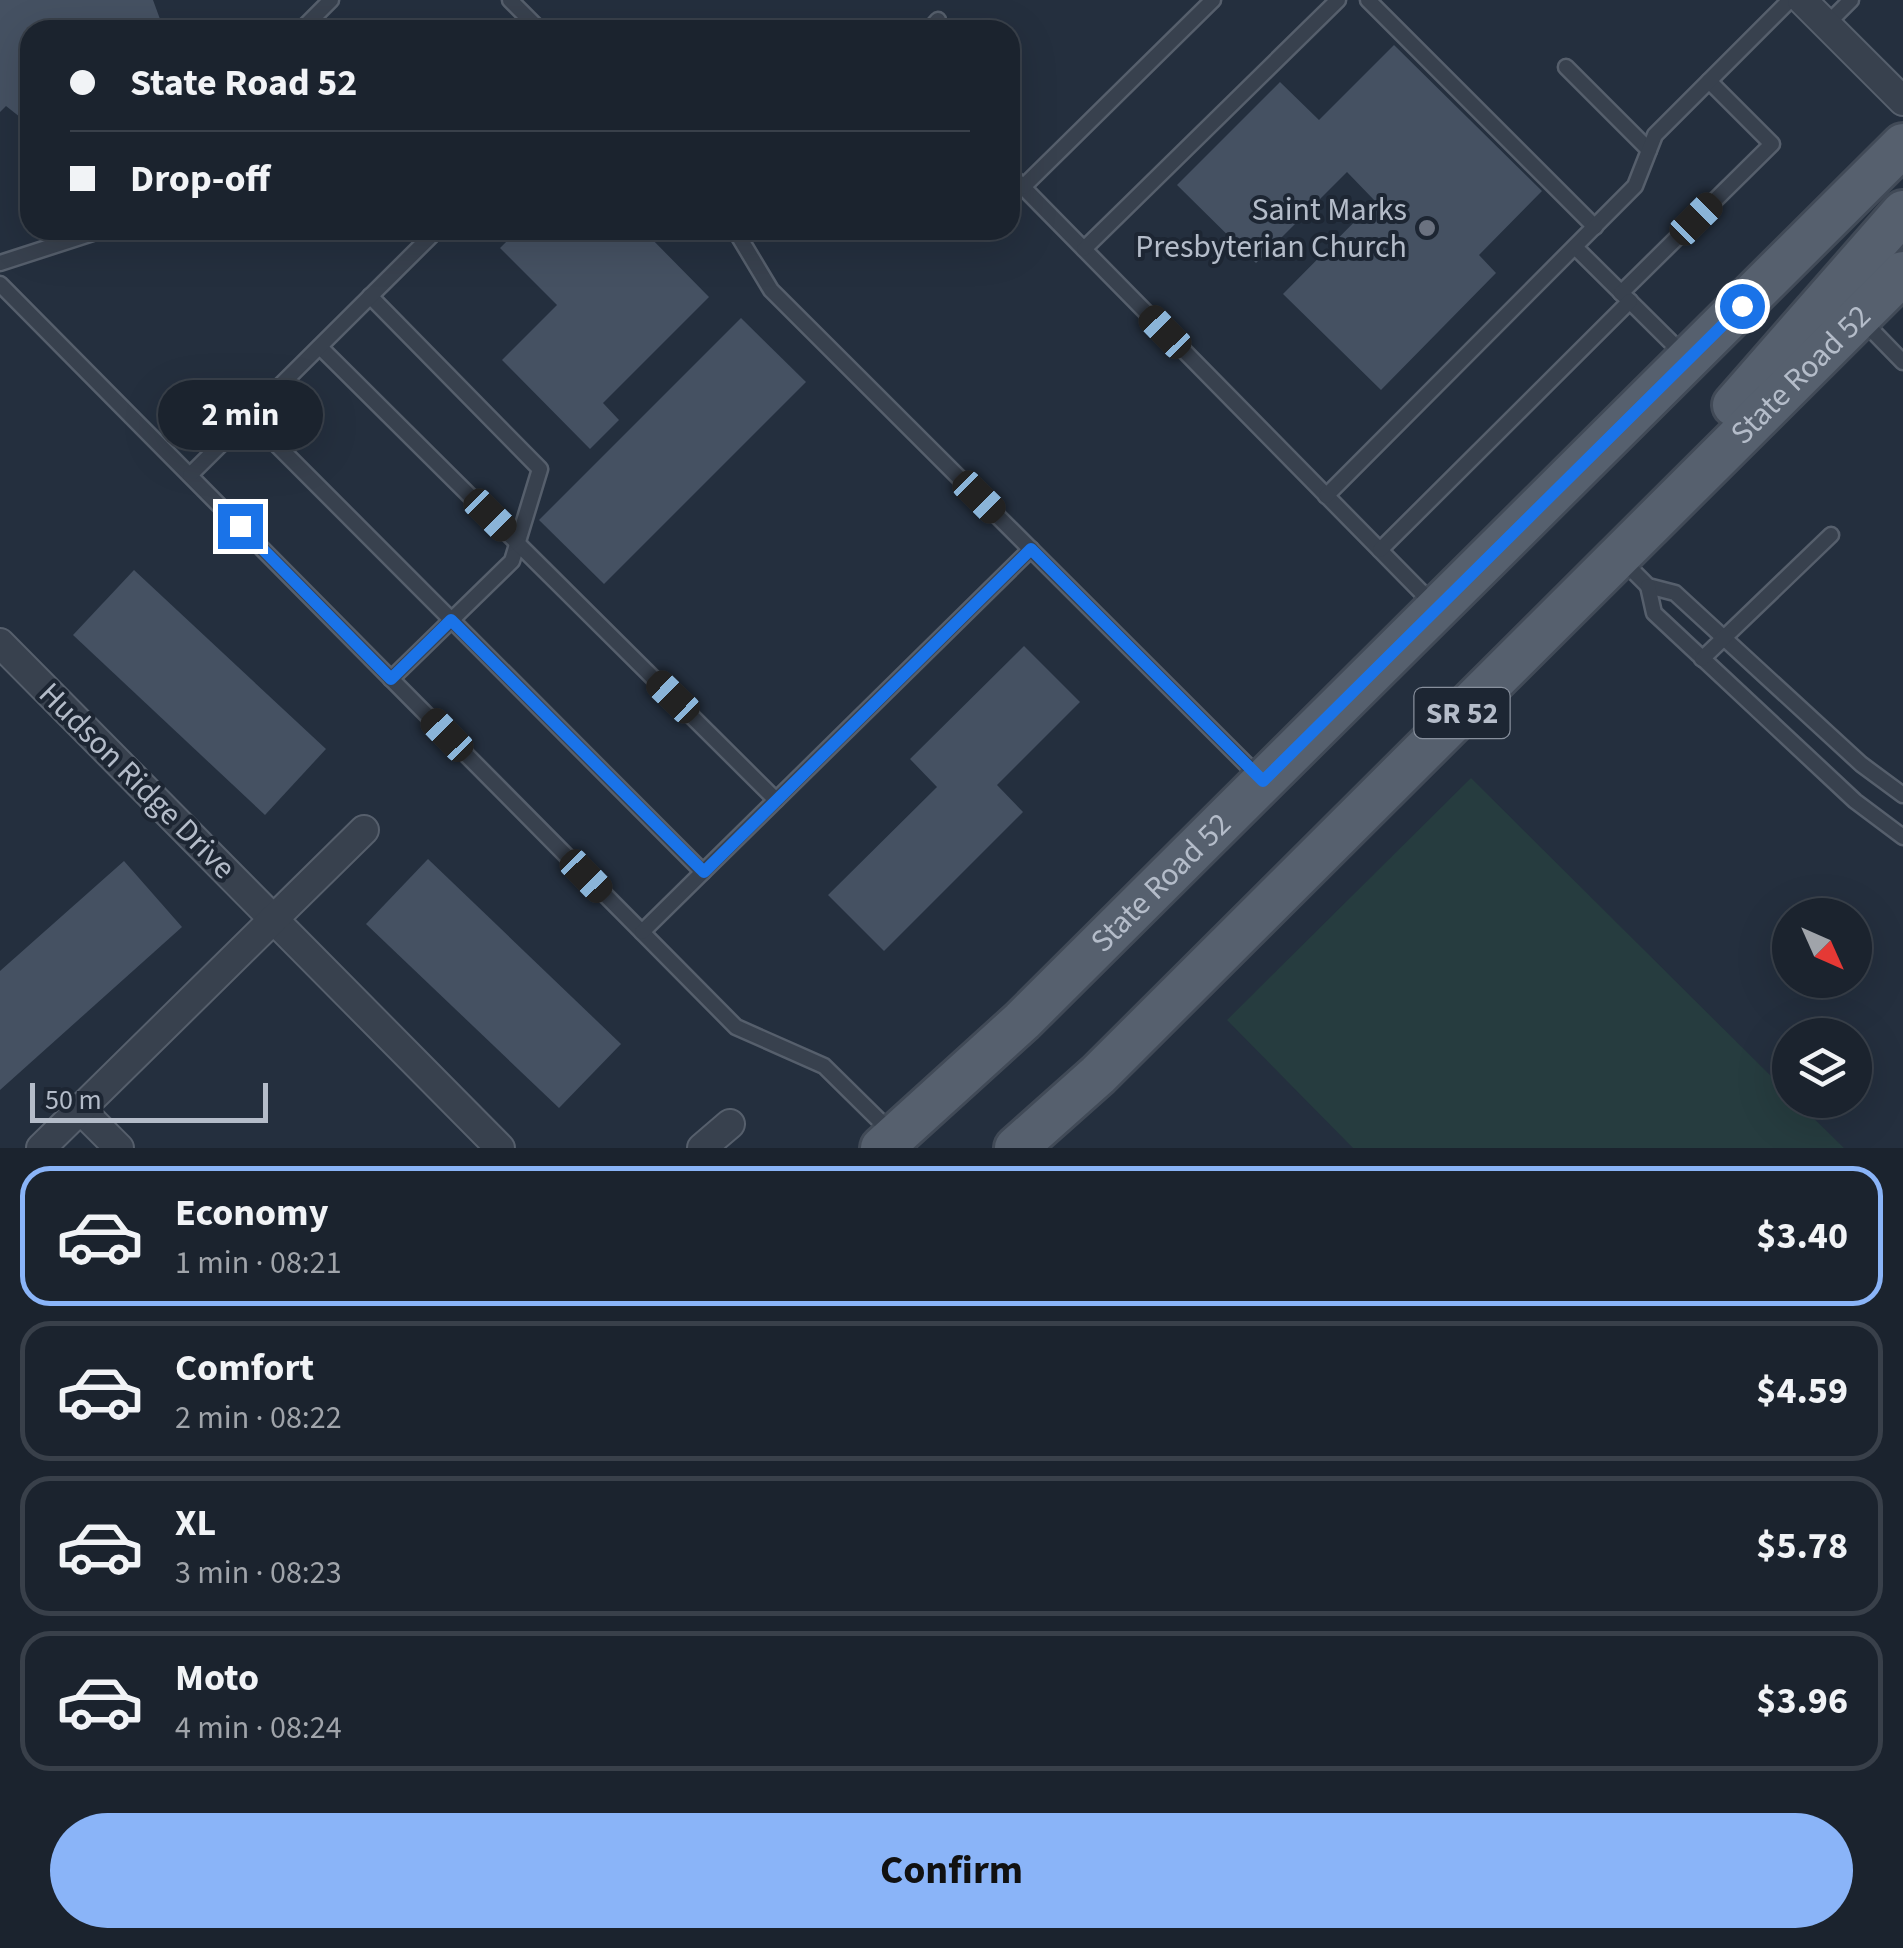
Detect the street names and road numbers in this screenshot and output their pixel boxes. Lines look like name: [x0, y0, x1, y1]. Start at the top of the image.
street label: State Road 52: [1720, 294, 1882, 455]
street label: Hudson Ridge Drive: [28, 672, 246, 890]
road number: SR 52: [1414, 688, 1510, 738]
street label: State Road 52: [1080, 802, 1242, 963]

